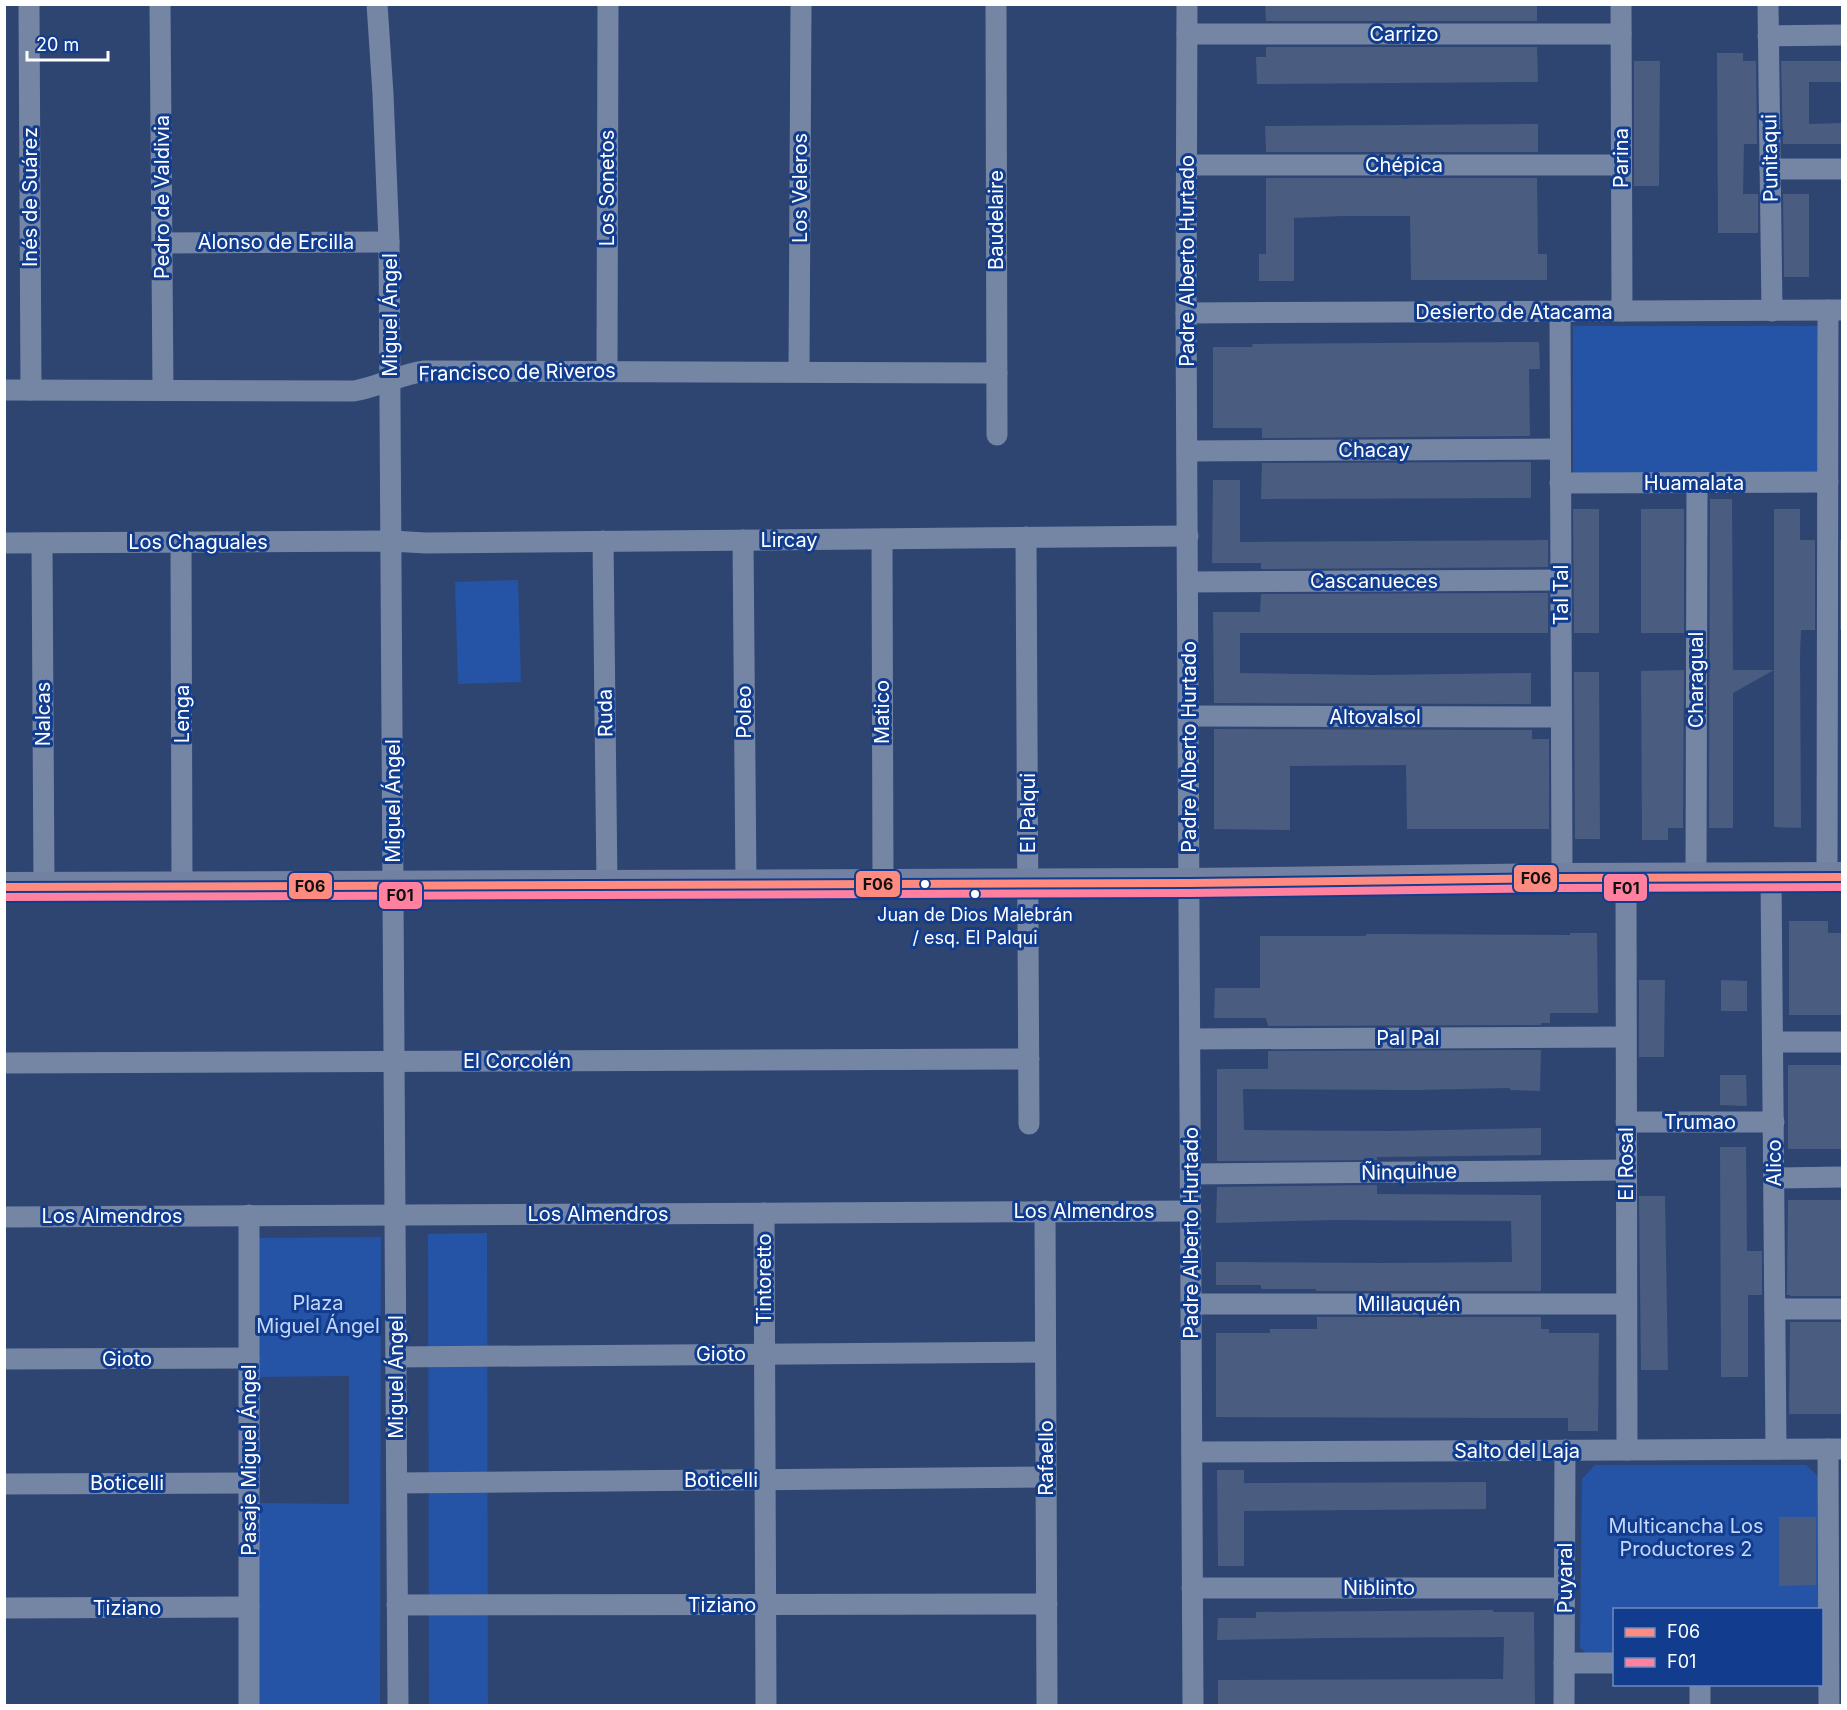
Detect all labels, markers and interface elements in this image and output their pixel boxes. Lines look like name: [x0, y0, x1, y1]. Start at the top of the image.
street label: Carrizo: [1369, 22, 1439, 46]
scale bar: [27, 24, 108, 62]
text: 20 m: [36, 34, 79, 55]
street label: Punitaqui: [1757, 114, 1783, 202]
street label: Pedro de Valdivia: [150, 115, 174, 279]
street label: Inés de Suárez: [18, 127, 42, 267]
street label: Parina: [1609, 128, 1633, 188]
street label: Los Sonetos: [595, 130, 619, 246]
street label: Los Veleros: [788, 133, 812, 243]
street label: Chépica: [1365, 153, 1443, 177]
street label: Padre Alberto Hurtado: [1175, 155, 1199, 367]
street label: Baudelaire: [984, 170, 1008, 270]
street label: Alonso de Ercilla: [198, 230, 354, 254]
street label: Miguel Ángel: [377, 253, 402, 377]
street label: Desierto de Atacama: [1415, 300, 1613, 324]
street label: Francisco de Riveros: [418, 358, 616, 386]
street label: Chacay: [1338, 438, 1410, 462]
street label: Huamalata: [1644, 471, 1744, 495]
street label: Lircay: [760, 528, 818, 552]
street label: Los Chaguales: [128, 530, 268, 554]
street label: Tal Tal: [1549, 565, 1573, 625]
street label: Cascanueces: [1310, 569, 1438, 593]
street label: Charagual: [1684, 632, 1708, 728]
street label: Padre Alberto Hurtado: [1177, 641, 1201, 853]
street label: Matico: [870, 680, 894, 744]
street label: Nalcas: [31, 682, 55, 746]
street label: Lenga: [170, 685, 194, 743]
street label: Poleo: [732, 685, 756, 739]
street label: Ruda: [593, 689, 617, 737]
street label: Altovalsol: [1329, 705, 1421, 729]
street label: Miguel Ángel: [380, 739, 405, 863]
street label: El Palqui: [1016, 773, 1040, 853]
line badge: F06: [1513, 864, 1558, 893]
text: F06: [1521, 868, 1551, 888]
line badge: F06: [855, 870, 901, 898]
line badge: F06: [288, 872, 333, 900]
line badge: F01: [1603, 873, 1648, 902]
text: F06: [863, 874, 893, 894]
text: F06: [295, 876, 325, 896]
unlabelled marker: [919, 878, 931, 890]
text: F01: [1612, 878, 1640, 898]
line badge: F01: [378, 881, 423, 910]
text: F01: [386, 885, 414, 905]
marker: Juan de Dios Malebrán / esq. El Palqui: [969, 888, 981, 900]
place label: Juan de Dios Malebrán / esq. El Palqui: [877, 904, 1073, 948]
street label: Pal Pal: [1376, 1026, 1440, 1050]
street label: El Corcolén: [463, 1049, 571, 1073]
street label: Trumao: [1664, 1110, 1736, 1134]
street label: Padre Alberto Hurtado: [1179, 1127, 1203, 1339]
street label: El Rosal: [1614, 1127, 1638, 1201]
street label: Alico: [1762, 1140, 1786, 1186]
street label: Ñinquihue: [1361, 1158, 1457, 1185]
street label: Los Almendros: [1013, 1199, 1155, 1223]
street label: Los Almendros: [527, 1202, 669, 1226]
street label: Los Almendros: [41, 1204, 183, 1228]
street label: Tintoretto: [752, 1233, 776, 1325]
park label: Plaza Miguel Ángel: [256, 1291, 380, 1338]
street label: Millauquén: [1357, 1292, 1461, 1316]
street label: Miguel Ángel: [383, 1315, 408, 1439]
street label: Gioto: [696, 1342, 746, 1366]
street label: Gioto: [102, 1347, 152, 1371]
street label: Pasaje Miguel Ángel: [236, 1364, 261, 1556]
street label: Rafaello: [1034, 1420, 1058, 1496]
street label: Salto del Laja: [1454, 1439, 1580, 1463]
street label: Boticelli: [684, 1468, 758, 1492]
street label: Boticelli: [90, 1471, 164, 1495]
park label: Multicancha Los Productores 2: [1608, 1514, 1764, 1561]
street label: Puyaral: [1553, 1543, 1577, 1613]
street label: Niblinto: [1343, 1576, 1415, 1600]
street label: Tiziano: [688, 1593, 756, 1617]
street label: Tiziano: [93, 1596, 161, 1620]
legend: [1613, 1608, 1823, 1686]
text: F06: [1667, 1621, 1700, 1642]
text: F01: [1667, 1651, 1696, 1672]

